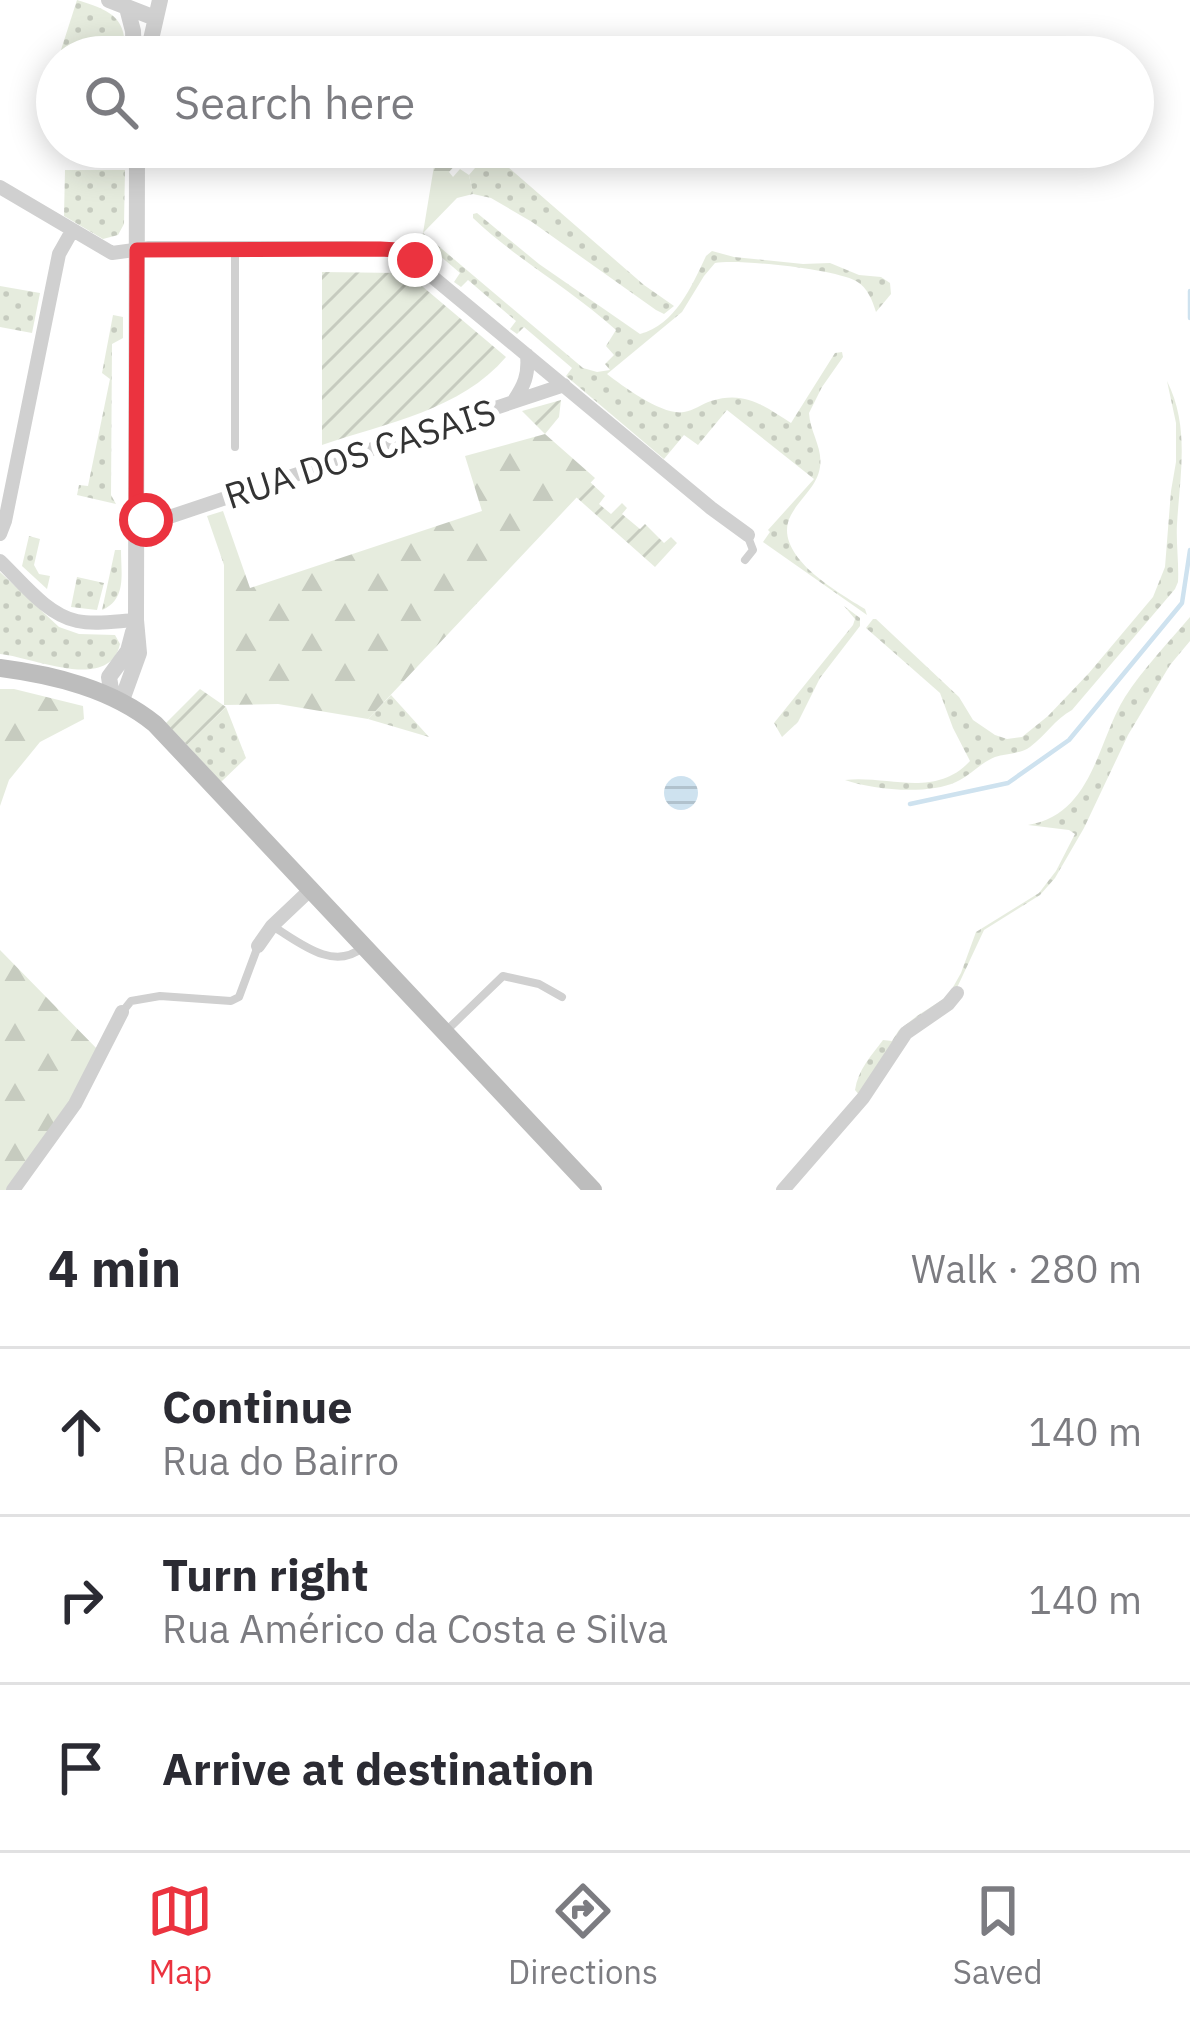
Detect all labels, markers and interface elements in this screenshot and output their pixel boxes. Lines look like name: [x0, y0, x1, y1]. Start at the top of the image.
search box: [36, 36, 1154, 168]
icon: search: [78, 69, 144, 135]
text: Search here: [174, 73, 415, 131]
route end: [388, 233, 442, 287]
street label: RUA DOS CASAIS: [219, 387, 501, 519]
route start: [119, 493, 173, 547]
text: 4 min: [48, 1235, 181, 1301]
text: Walk · 280 m: [911, 1243, 1142, 1294]
text: Continue: [162, 1377, 353, 1435]
icon: ahead: [48, 1399, 114, 1465]
text: 140 m: [1029, 1406, 1142, 1457]
text: Rua do Bairro: [162, 1435, 399, 1486]
text: Turn right: [162, 1545, 369, 1603]
icon: right: [48, 1567, 114, 1633]
text: 140 m: [1029, 1574, 1142, 1625]
text: Rua Américo da Costa e Silva: [162, 1603, 668, 1654]
icon: arrive: [48, 1735, 114, 1801]
text: Arrive at destination: [162, 1739, 595, 1797]
tab: Map: [147, 1878, 213, 1993]
tab: Directions: [508, 1878, 658, 1993]
tab: Saved: [953, 1878, 1043, 1993]

